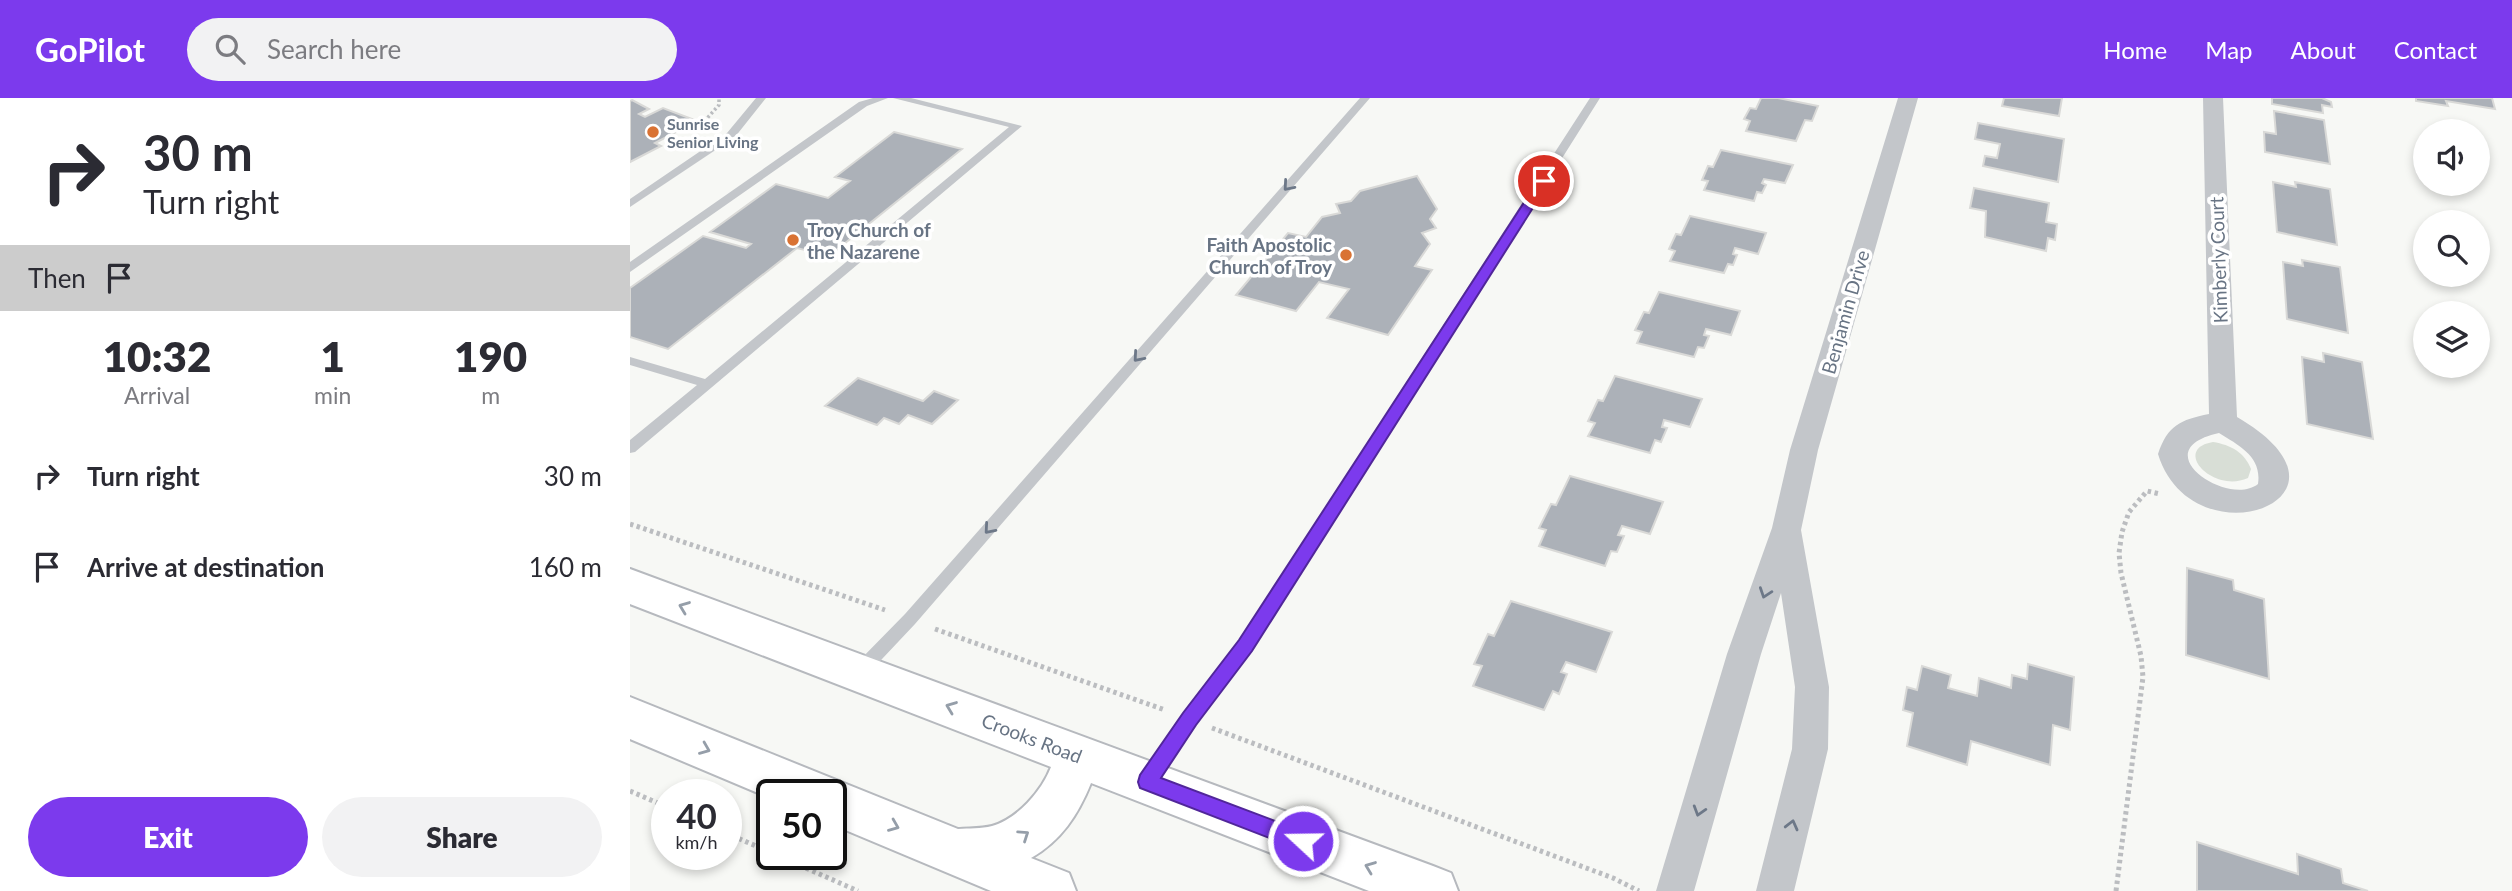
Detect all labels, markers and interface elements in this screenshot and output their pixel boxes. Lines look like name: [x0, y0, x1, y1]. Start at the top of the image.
search box: [187, 18, 677, 81]
text: GoPilot: [35, 29, 145, 69]
icon: search: [211, 30, 249, 68]
text: Search here: [267, 33, 401, 65]
text: Home: [2103, 35, 2167, 64]
text: Map: [2205, 35, 2253, 64]
text: About: [2291, 35, 2356, 64]
text: Contact: [2394, 35, 2477, 64]
place label: Sunrise Senior Living: [667, 114, 759, 151]
map controls: [2413, 119, 2490, 378]
button: sound: [2413, 119, 2490, 196]
text: 30 m: [143, 123, 253, 181]
marker: Sunrise Senior Living: [645, 124, 661, 140]
icon: right: [28, 126, 119, 217]
pin: [1514, 151, 1574, 211]
icon: arrive: [1525, 162, 1563, 200]
one-way arrow: [1284, 177, 1296, 190]
text: Turn right: [143, 182, 279, 221]
street label: Kimberly Court: [2204, 196, 2232, 324]
button: search: [2413, 210, 2490, 287]
place label: Troy Church of the Nazarene: [807, 218, 931, 263]
marker: Troy Church of the Nazarene: [785, 232, 801, 248]
place label: Faith Apostolic Church of Troy: [1206, 233, 1333, 278]
marker: Faith Apostolic Church of Troy: [1338, 247, 1354, 263]
street label: Benjamin Drive: [1816, 247, 1874, 377]
icon: arrive: [100, 259, 138, 297]
text: Then: [28, 262, 86, 294]
button: layers: [2413, 301, 2490, 378]
text: 10:32: [103, 331, 211, 381]
text: 1: [321, 331, 345, 381]
text: 190: [454, 331, 527, 381]
one-way arrow: [1134, 349, 1146, 362]
text: Arrival: [124, 381, 190, 409]
text: min: [314, 381, 351, 409]
text: m: [481, 381, 500, 409]
icon: right: [28, 457, 66, 495]
text: Turn right: [87, 460, 200, 492]
text: 30 m: [544, 460, 602, 492]
one-way arrow: [985, 521, 997, 534]
icon: arrive: [28, 548, 66, 586]
text: Arrive at destination: [87, 551, 324, 583]
text: 160 m: [529, 551, 602, 583]
one-way arrow: [1759, 586, 1773, 599]
one-way arrow: [678, 602, 690, 616]
one-way arrow: [945, 702, 957, 716]
street label: Crooks Road: [979, 708, 1085, 768]
one-way arrow: [698, 741, 710, 755]
speed limit sign: 50: [756, 779, 847, 870]
text: 40: [676, 794, 717, 836]
button: Exit: [28, 797, 308, 877]
button: Share: [322, 797, 602, 877]
position arrow: [1266, 804, 1340, 878]
one-way arrow: [1692, 804, 1707, 816]
one-way arrow: [888, 818, 900, 832]
one-way arrow: [1784, 819, 1798, 831]
text: km/h: [675, 831, 718, 853]
one-way arrow: [1016, 831, 1029, 843]
one-way arrow: [1364, 861, 1376, 875]

